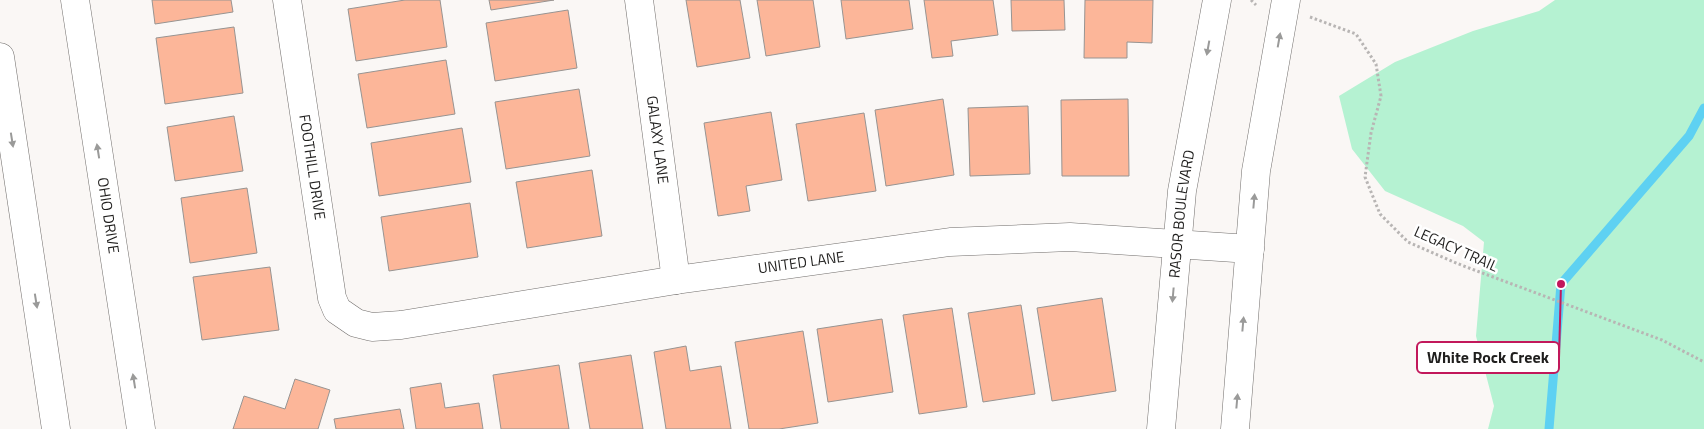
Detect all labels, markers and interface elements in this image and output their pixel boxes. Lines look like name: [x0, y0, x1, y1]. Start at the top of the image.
one-way arrow: [1275, 32, 1283, 48]
one-way arrow: [1204, 40, 1212, 56]
street label: GALAXY LANE: [641, 94, 675, 185]
street label: FOOTHILL DRIVE: [293, 113, 332, 221]
one-way arrow: [9, 132, 17, 148]
one-way arrow: [94, 143, 102, 159]
street label: RASOR BOULEVARD: [1162, 148, 1200, 279]
street label: OHIO DRIVE: [91, 176, 126, 255]
one-way arrow: [1250, 192, 1258, 208]
street label: LEGACY TRAIL: [1411, 220, 1502, 277]
street label: UNITED LANE: [756, 245, 846, 280]
one-way arrow: [1169, 288, 1177, 304]
one-way arrow: [33, 293, 41, 309]
one-way arrow: [1240, 316, 1248, 332]
callout: White Rock Creek: [1417, 342, 1559, 373]
text: White Rock Creek: [1427, 345, 1550, 369]
one-way arrow: [129, 372, 137, 388]
one-way arrow: [1233, 393, 1241, 409]

